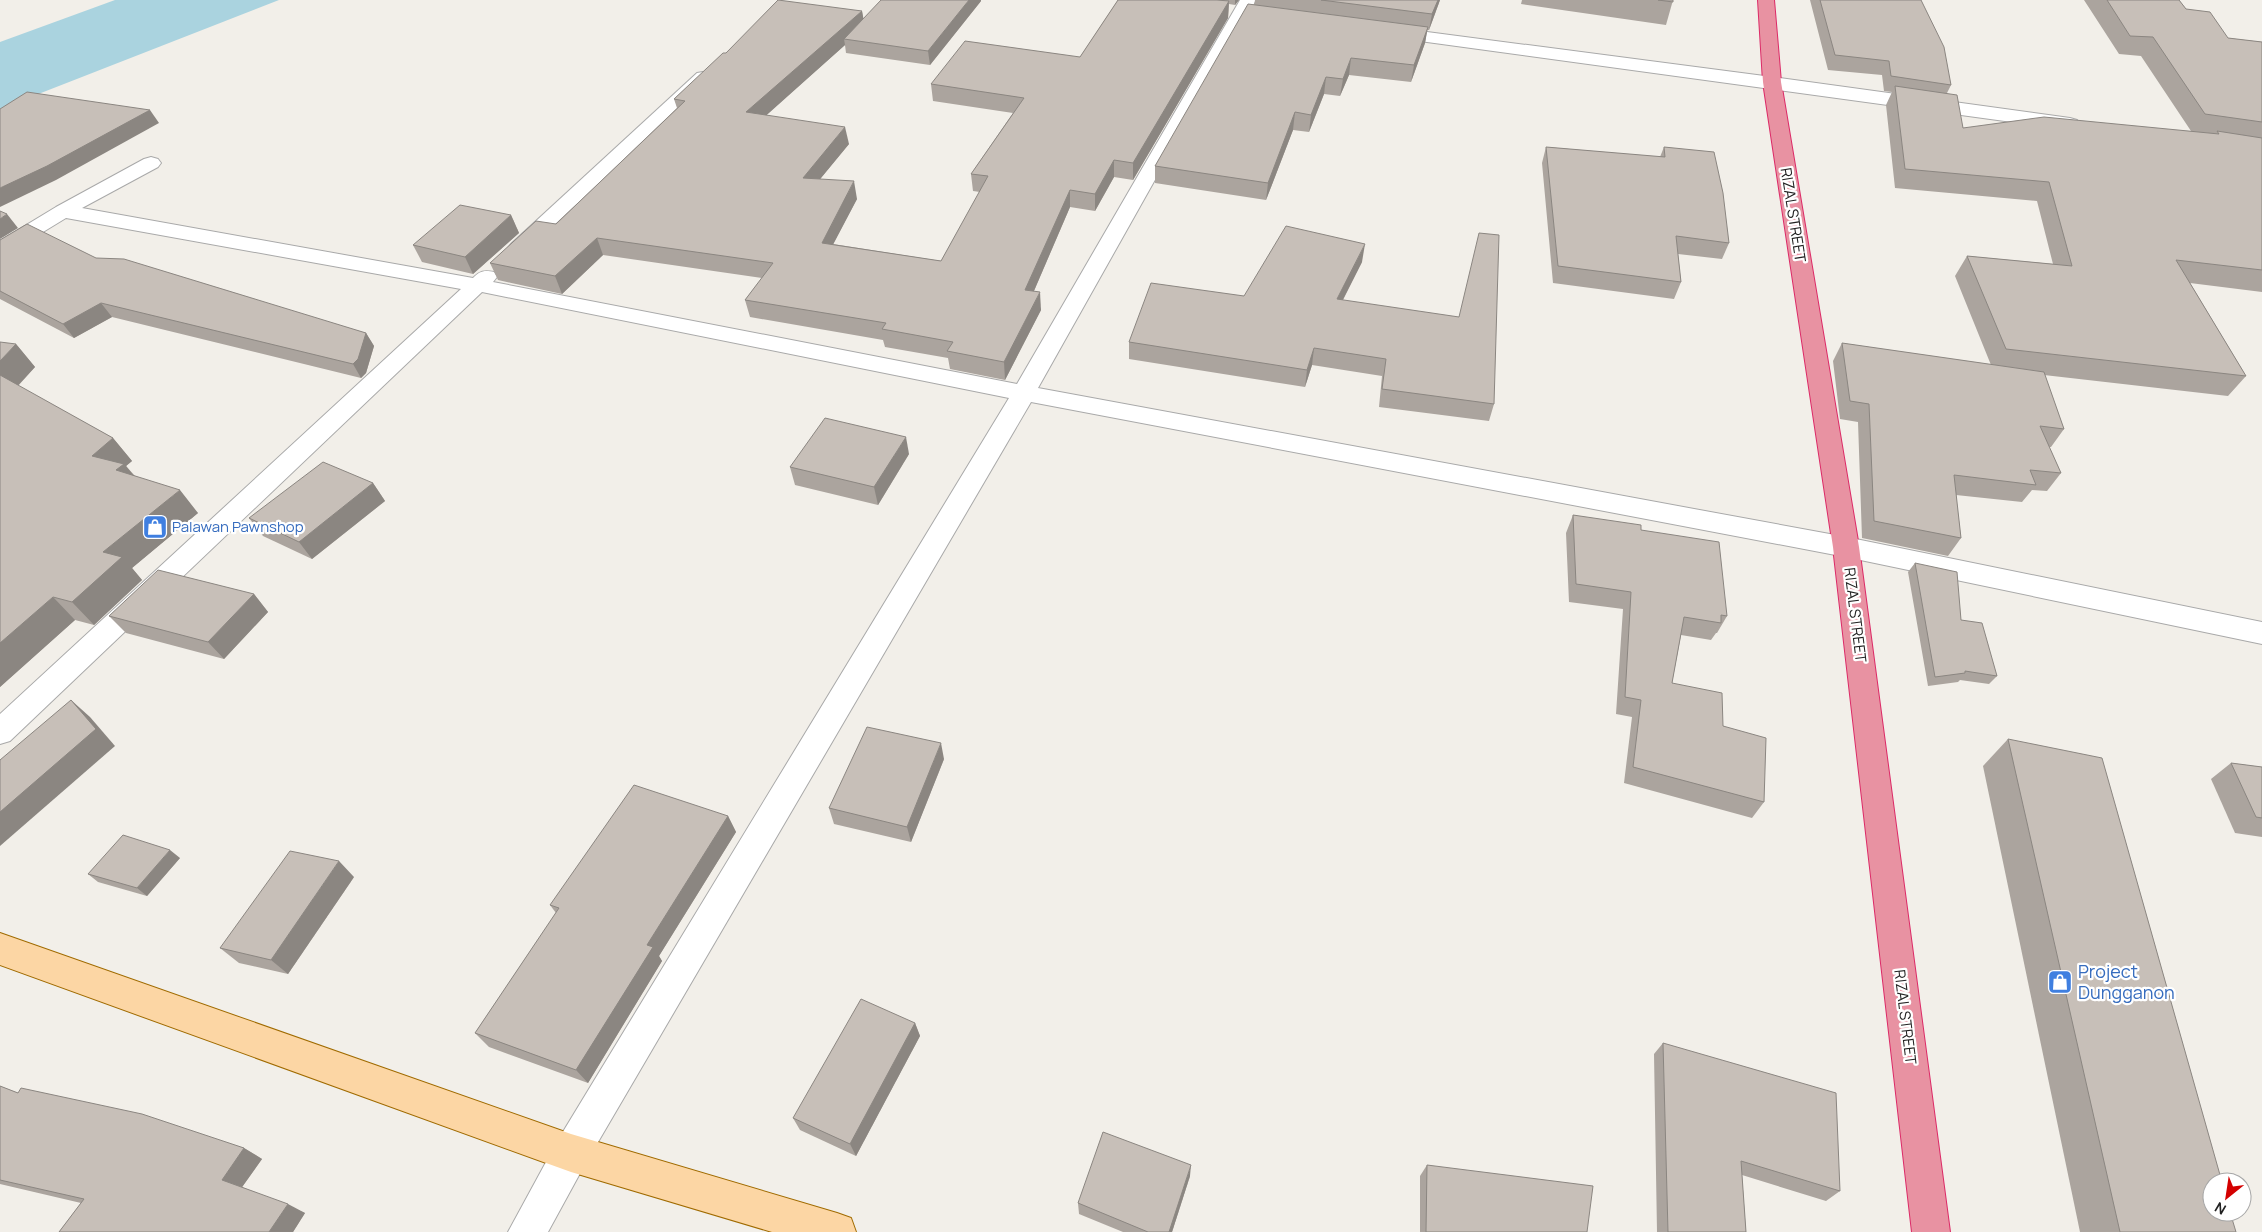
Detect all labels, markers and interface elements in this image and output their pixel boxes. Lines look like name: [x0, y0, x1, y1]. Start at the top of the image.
street label: RIZAL STREET: [1776, 166, 1811, 264]
shop icon: Palawan Pawnshop: [142, 514, 168, 540]
place label: Palawan Pawnshop: [172, 516, 304, 537]
street label: RIZAL STREET: [1839, 566, 1872, 664]
place label: Project Dungganon: [2078, 959, 2175, 1004]
street label: RIZAL STREET: [1889, 968, 1922, 1066]
shop icon: Project Dungganon: [2047, 969, 2073, 995]
north arrow: [2202, 1172, 2252, 1222]
text: N: [2211, 1198, 2229, 1219]

